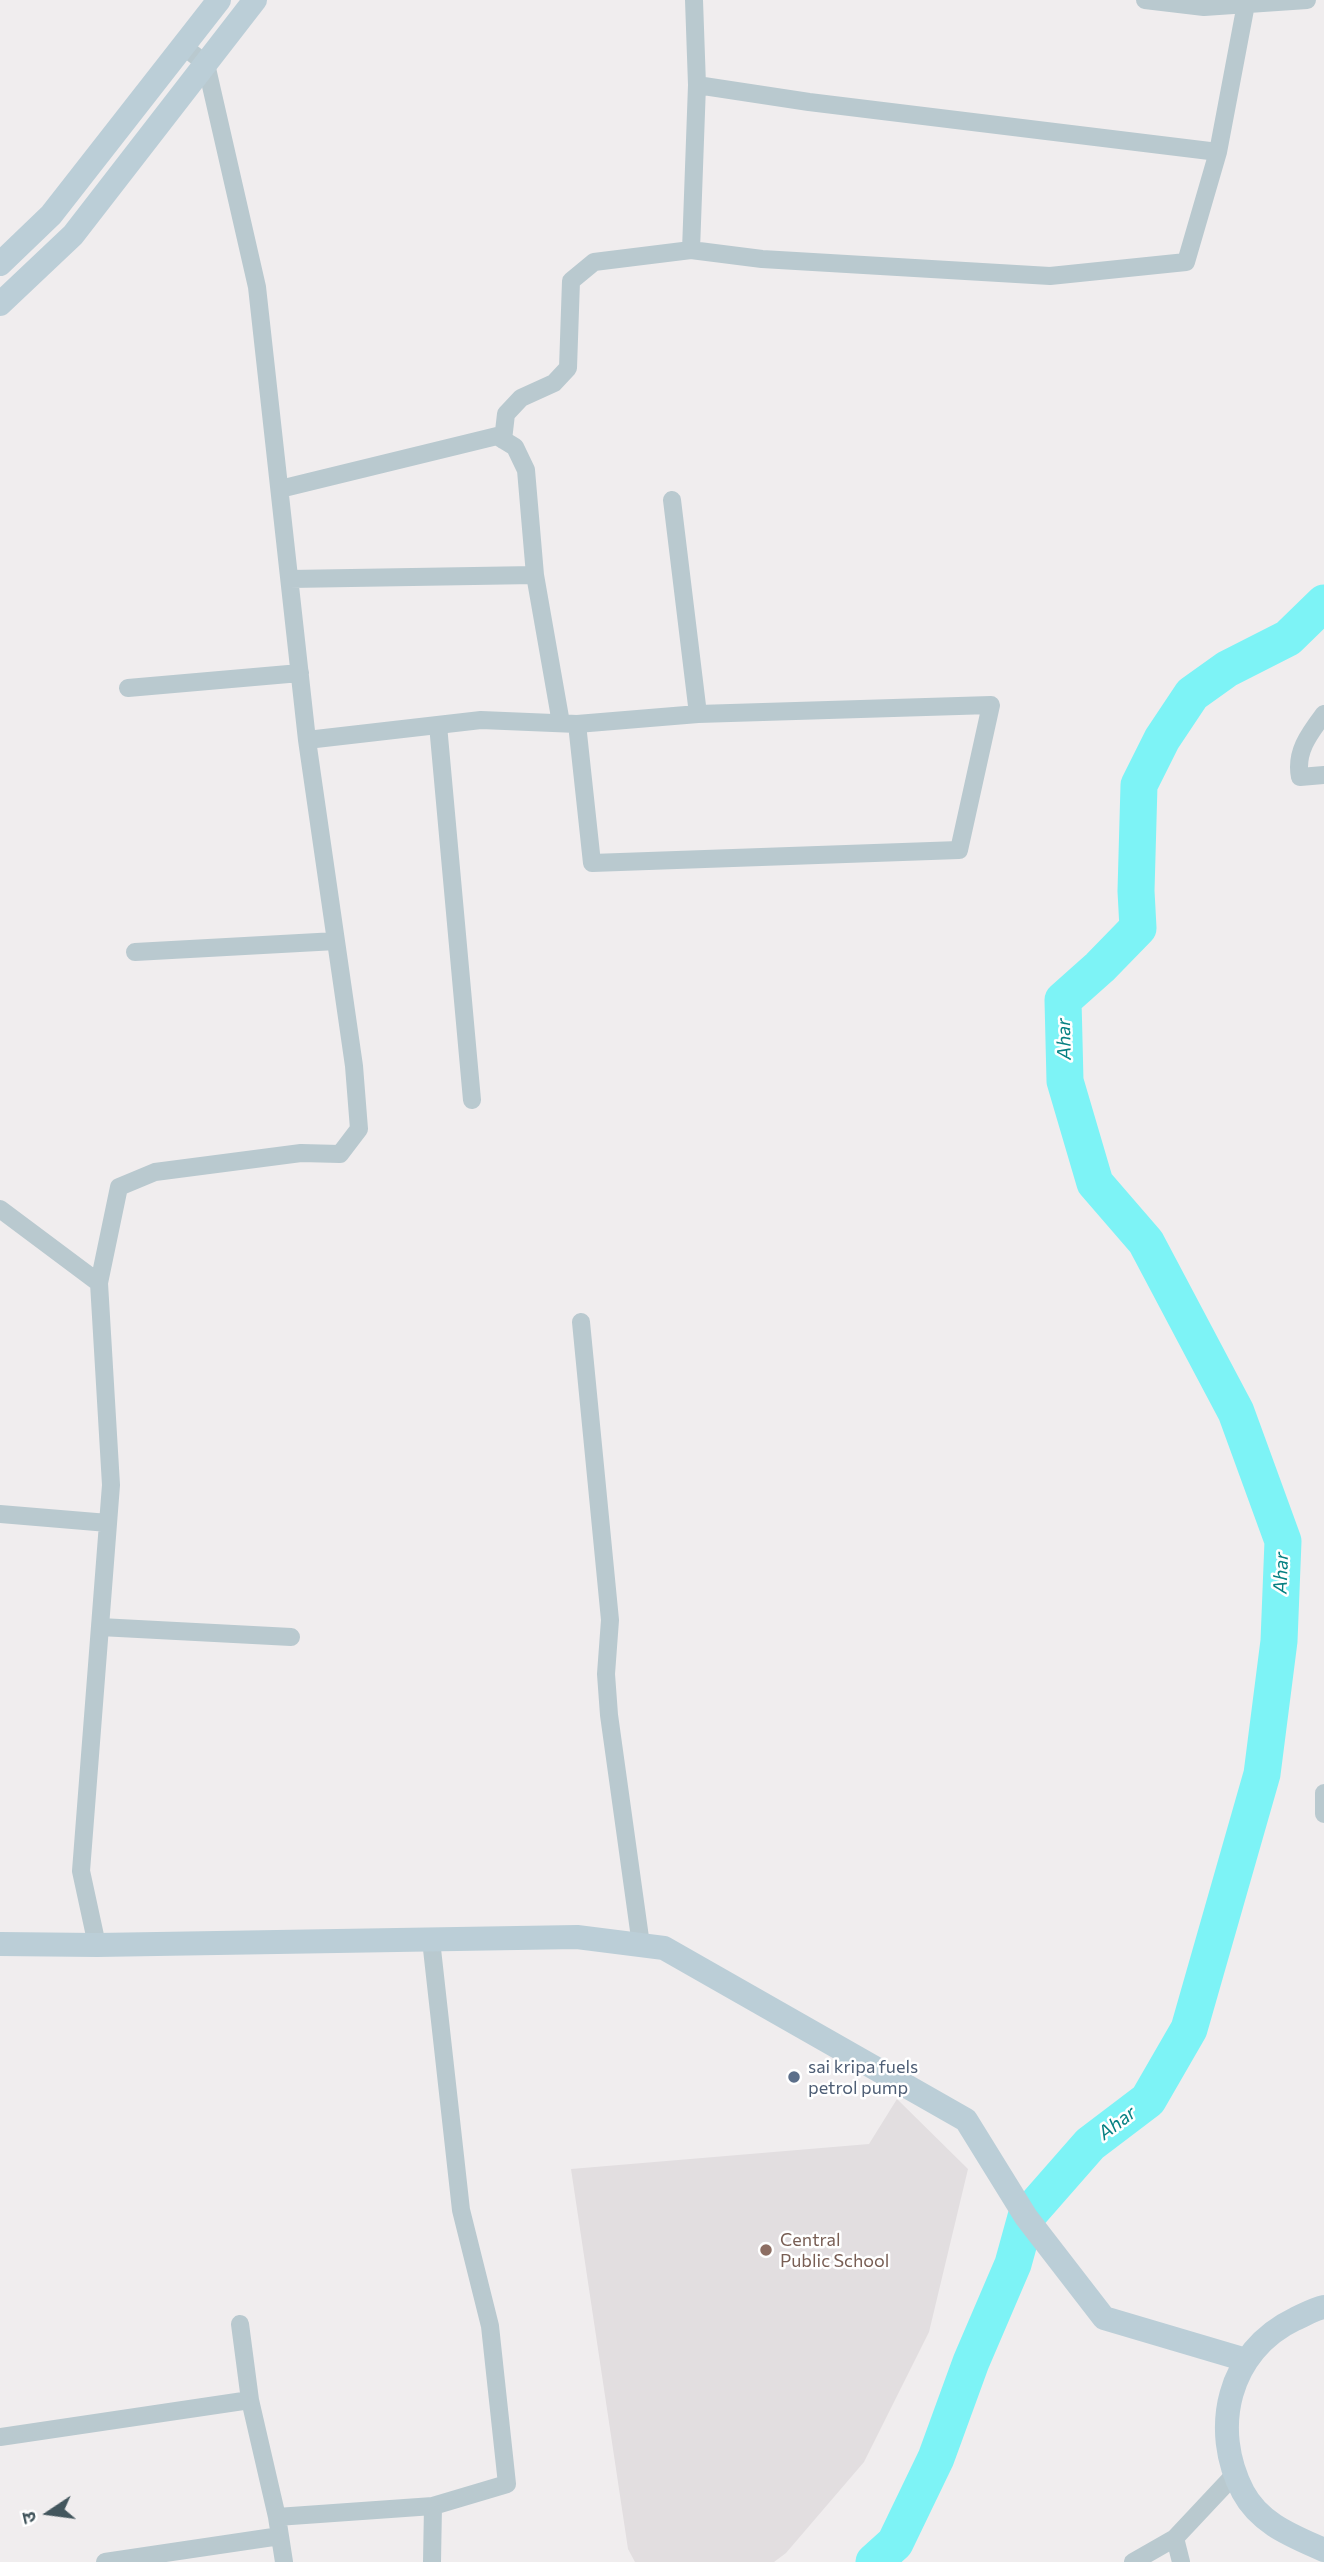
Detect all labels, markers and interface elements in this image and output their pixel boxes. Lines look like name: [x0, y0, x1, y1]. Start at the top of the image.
water label: Ahar: [1052, 1018, 1076, 1060]
water label: Ahar: [1269, 1552, 1293, 1594]
place label: sai kripa fuels petrol pump: [808, 2056, 918, 2098]
marker: sai kripa fuels petrol pump: [786, 2069, 802, 2085]
water label: Ahar: [1094, 2101, 1140, 2145]
place label: Central Public School: [780, 2229, 889, 2272]
marker: Central Public School: [758, 2242, 774, 2258]
north arrow: [14, 2478, 84, 2548]
text: उ: [16, 2510, 41, 2526]

